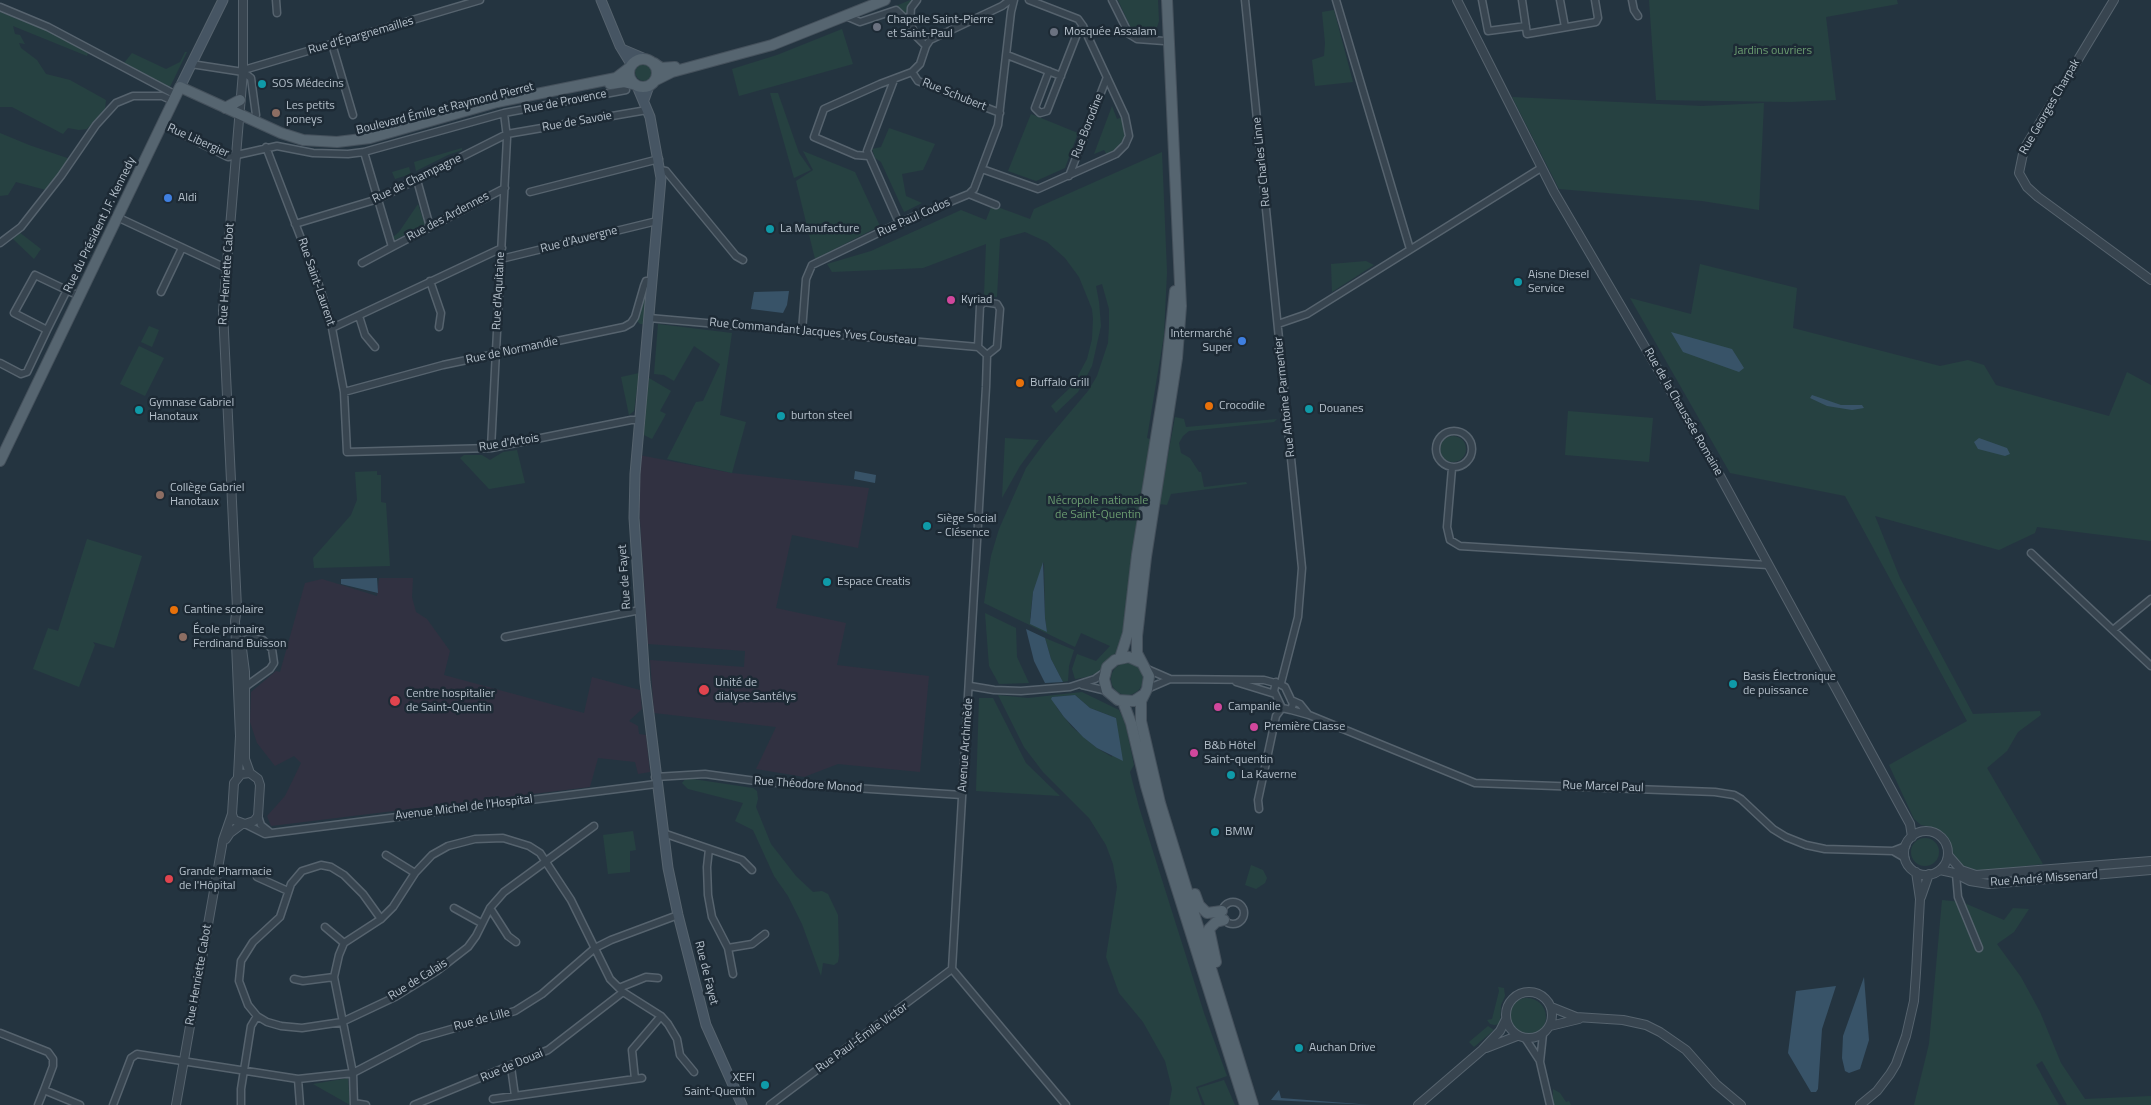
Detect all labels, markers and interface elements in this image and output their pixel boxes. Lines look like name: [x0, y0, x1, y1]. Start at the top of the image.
place label: Chapelle Saint-Pierre et Saint-Paul: [887, 13, 993, 41]
street label: Rue d'Épargnemailles: [307, 14, 415, 58]
marker: Chapelle Saint-Pierre et Saint-Paul: [871, 21, 883, 33]
place label: Mosquée Assalam: [1064, 25, 1157, 39]
marker: Mosquée Assalam: [1048, 26, 1060, 38]
park label: Jardins ouvriers: [1734, 44, 1812, 58]
street label: Rue Georges Charpak: [2017, 57, 2083, 157]
street label: Rue Schubert: [920, 76, 988, 114]
place label: SOS Médecins: [272, 77, 344, 91]
marker: SOS Médecins: [256, 78, 268, 90]
street label: Boulevard Émile et Raymond Pierret: [355, 80, 535, 138]
street label: Rue de Provence: [522, 87, 608, 117]
street label: Rue Borodine: [1069, 92, 1107, 160]
place label: Les petits poneys: [286, 99, 335, 127]
marker: Les petits poneys: [270, 107, 282, 119]
street label: Rue de Savoie: [541, 109, 613, 135]
street label: Rue Charles Linne: [1250, 117, 1274, 207]
street label: Rue Libergier: [165, 121, 231, 161]
street label: Rue de Champagne: [370, 151, 464, 207]
street label: Rue du Président J.F. Kennedy: [61, 155, 139, 295]
street label: Rue des Ardennes: [404, 189, 492, 245]
place label: Aldi: [178, 191, 197, 205]
marker: Aldi: [162, 192, 174, 204]
street label: Rue Paul Codos: [875, 196, 953, 240]
street label: Rue Henriette Cabot: [216, 222, 238, 326]
place label: La Manufacture: [780, 222, 859, 236]
street label: Rue d'Auvergne: [539, 223, 619, 257]
marker: La Manufacture: [764, 223, 776, 235]
street label: Rue Saint-Laurent: [294, 236, 338, 328]
street label: Rue d'Aquitaine: [490, 251, 508, 331]
place label: Aisne Diesel Service: [1528, 268, 1589, 296]
marker: Aisne Diesel Service: [1512, 276, 1524, 288]
place label: Kyriad: [961, 293, 992, 307]
marker: Kyriad: [945, 294, 957, 306]
street label: Rue Commandant Jacques Yves Cousteau: [709, 316, 917, 348]
place label: Intermarché Super: [1170, 327, 1232, 355]
street label: Rue de Normandie: [465, 334, 559, 368]
marker: Intermarché Super: [1236, 335, 1248, 347]
street label: Rue Antoine Parmentier: [1272, 336, 1298, 458]
street label: Rue de la Chaussée Romaine: [1641, 346, 1725, 478]
place label: Buffalo Grill: [1030, 376, 1089, 390]
marker: Buffalo Grill: [1014, 377, 1026, 389]
place label: Gymnase Gabriel Hanotaux: [149, 396, 234, 424]
place label: Crocodile: [1219, 399, 1265, 413]
marker: Crocodile: [1203, 400, 1215, 412]
place label: Douanes: [1319, 402, 1364, 416]
marker: Douanes: [1303, 403, 1315, 415]
marker: Gymnase Gabriel Hanotaux: [133, 404, 145, 416]
place label: burton steel: [791, 409, 852, 423]
marker: burton steel: [775, 410, 787, 422]
street label: Rue d'Artois: [478, 431, 540, 455]
place label: Collège Gabriel Hanotaux: [170, 481, 245, 509]
marker: Collège Gabriel Hanotaux: [154, 489, 166, 501]
park label: Nécropole nationale de Saint-Quentin: [1048, 494, 1148, 522]
place label: Siège Social - Clésence: [937, 512, 997, 540]
marker: Siège Social - Clésence: [921, 520, 933, 532]
street label: Rue de Fayet: [616, 544, 634, 610]
place label: Espace Creatis: [837, 575, 910, 589]
marker: Espace Creatis: [821, 576, 833, 588]
place label: Cantine scolaire: [184, 603, 264, 617]
marker: Cantine scolaire: [168, 604, 180, 616]
place label: École primaire Ferdinand Buisson: [193, 623, 286, 651]
marker: École primaire Ferdinand Buisson: [177, 631, 189, 643]
place label: Basis Électronique de puissance: [1743, 670, 1836, 698]
place label: Unité de dialyse Santélys: [715, 676, 796, 704]
marker: Basis Électronique de puissance: [1727, 678, 1739, 690]
marker: Unité de dialyse Santélys: [697, 683, 711, 697]
place label: Centre hospitalier de Saint-Quentin: [406, 687, 495, 715]
marker: Centre hospitalier de Saint-Quentin: [388, 694, 402, 708]
street label: Avenue Archimède: [956, 698, 976, 792]
place label: Campanile: [1228, 700, 1281, 714]
marker: Campanile: [1212, 701, 1224, 713]
place label: Première Classe: [1264, 720, 1345, 734]
marker: Première Classe: [1248, 721, 1260, 733]
place label: B&b Hôtel Saint-quentin: [1204, 739, 1273, 767]
marker: B&b Hôtel Saint-quentin: [1188, 747, 1200, 759]
place label: La Kaverne: [1241, 768, 1297, 782]
marker: La Kaverne: [1225, 769, 1237, 781]
street label: Rue Théodore Monod: [753, 774, 863, 796]
street label: Rue Marcel Paul: [1562, 778, 1644, 796]
street label: Avenue Michel de l'Hospital: [395, 792, 533, 824]
place label: BMW: [1225, 825, 1253, 839]
marker: BMW: [1209, 826, 1221, 838]
place label: Grande Pharmacie de l'Hôpital: [179, 865, 272, 893]
street label: Rue André Missenard: [1990, 868, 2098, 890]
marker: Grande Pharmacie de l'Hôpital: [163, 873, 175, 885]
street label: Rue Henriette Cabot: [183, 923, 215, 1027]
street label: Rue de Fayet: [691, 940, 721, 1006]
street label: Rue de Calais: [386, 956, 450, 1004]
street label: Rue Paul-Émile Victor: [813, 1000, 911, 1076]
street label: Rue de Lille: [452, 1006, 512, 1034]
place label: Auchan Drive: [1309, 1041, 1376, 1055]
marker: Auchan Drive: [1293, 1042, 1305, 1054]
street label: Rue de Douai: [479, 1046, 545, 1086]
place label: XEFI Saint-Quentin: [684, 1071, 755, 1099]
marker: XEFI Saint-Quentin: [759, 1079, 771, 1091]

